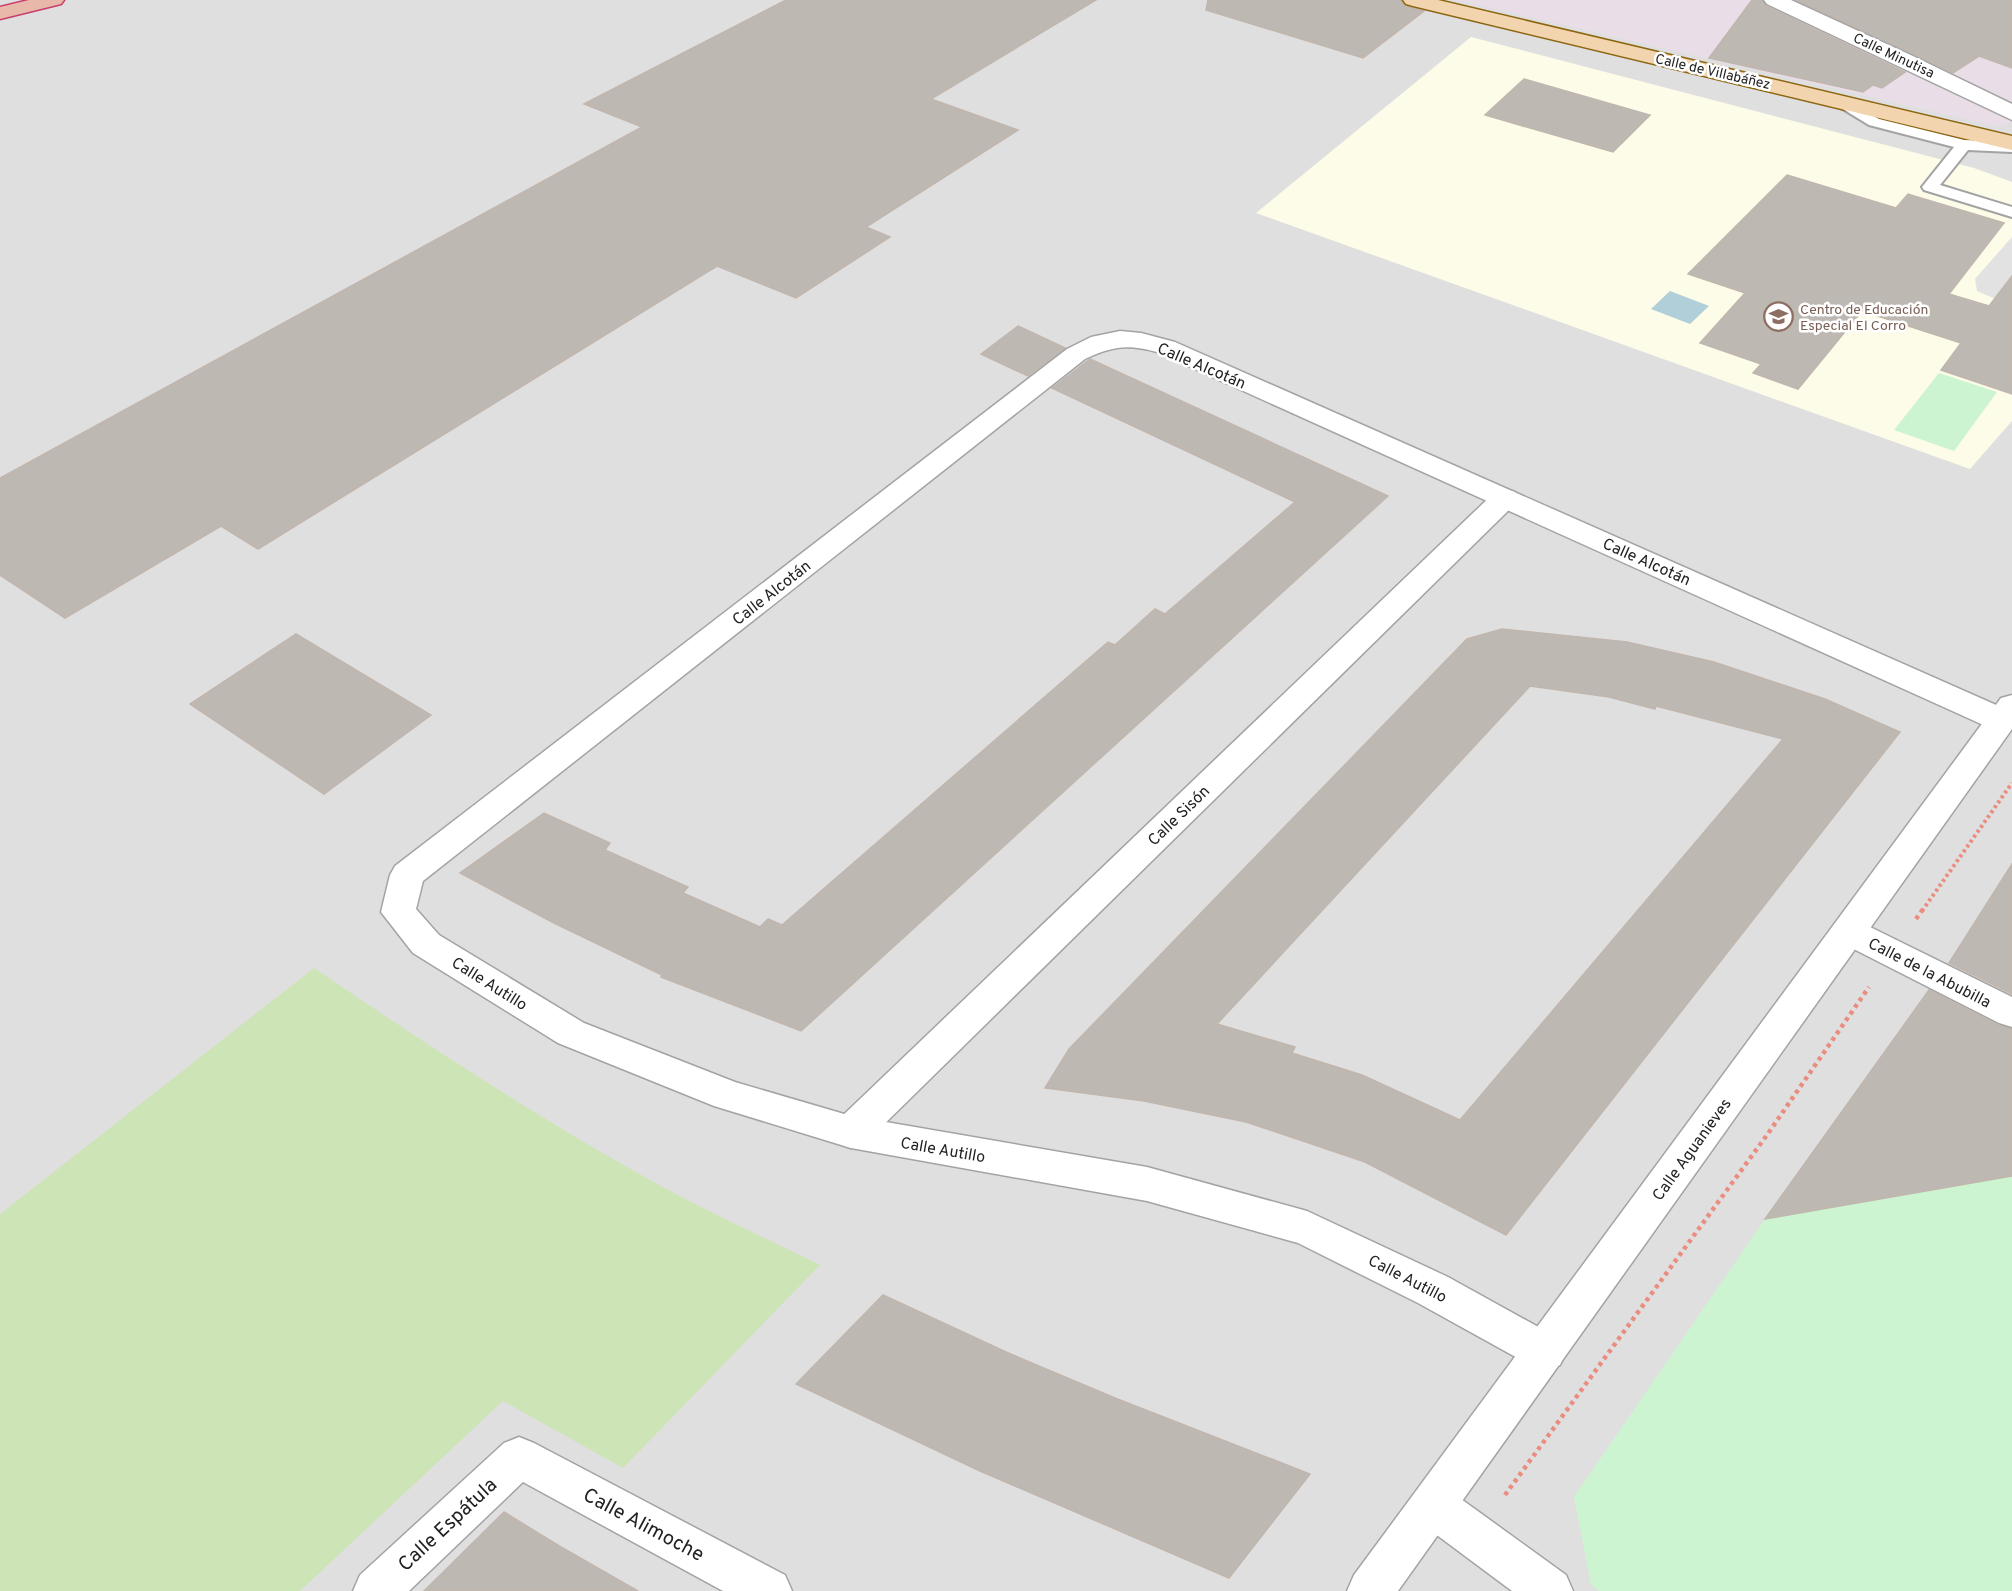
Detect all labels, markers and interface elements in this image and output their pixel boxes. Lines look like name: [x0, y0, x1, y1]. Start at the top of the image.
street label: Calle Minutisa: [1850, 30, 1937, 83]
street label: Calle de Villabáñez: [1653, 51, 1772, 94]
school or university icon: Centro de Educación Especial El Corro: [1763, 301, 1795, 333]
place label: Centro de Educación Especial El Corro: [1800, 302, 1928, 335]
street label: Calle Alcotán: [1154, 339, 1249, 394]
street label: Calle Alcotán: [1599, 535, 1693, 591]
street label: Calle Alcotán: [729, 557, 816, 630]
street label: Calle Sisón: [1144, 782, 1215, 851]
street label: Calle de la Abubilla: [1864, 934, 1994, 1013]
street label: Calle Autillo: [447, 953, 531, 1016]
street label: Calle Aguanieves: [1649, 1095, 1736, 1205]
street label: Calle Autillo: [899, 1134, 987, 1168]
street label: Calle Autillo: [1364, 1251, 1450, 1308]
street label: Calle Espátula: [393, 1473, 503, 1578]
street label: Calle Alimoche: [578, 1483, 708, 1569]

